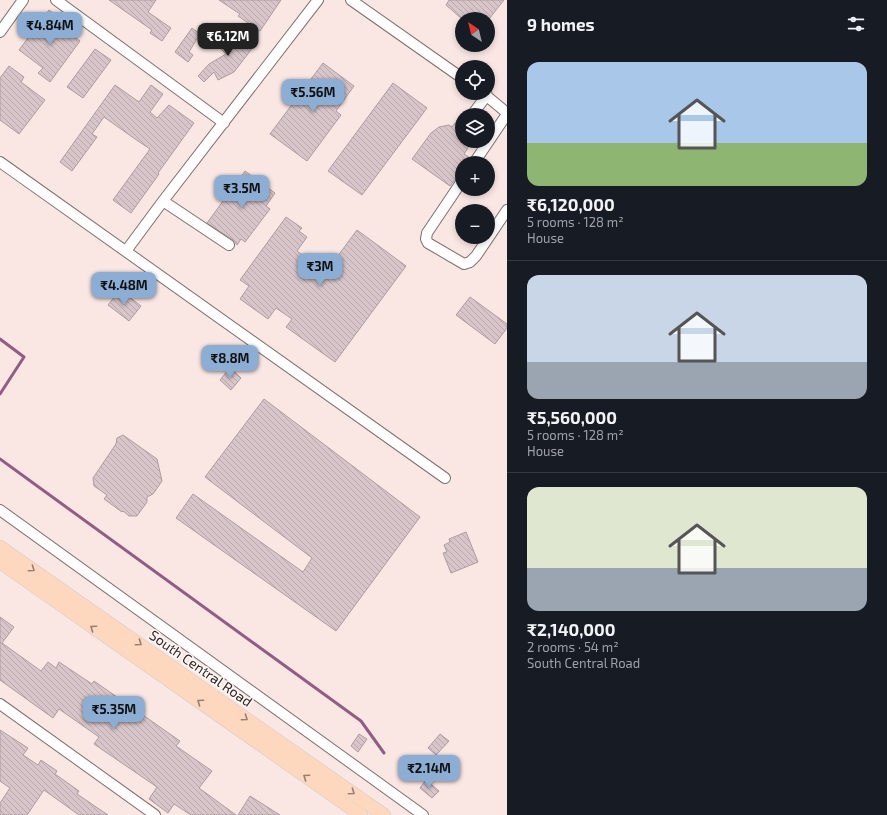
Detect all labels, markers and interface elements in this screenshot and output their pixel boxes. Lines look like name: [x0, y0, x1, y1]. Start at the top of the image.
pin: ₹4.84M: [17, 12, 83, 46]
north arrow: [455, 12, 495, 52]
map controls: [455, 12, 495, 244]
icon: filters: [845, 13, 867, 35]
text: 9 homes: [527, 14, 595, 34]
text: ₹4.84M: [26, 17, 74, 33]
pin: ₹6.12M: [195, 23, 261, 57]
text: ₹6.12M: [206, 28, 250, 44]
button: locate: [455, 60, 495, 100]
pin: ₹5.56M: [280, 79, 346, 113]
text: ₹5.56M: [291, 84, 335, 100]
icon: home: [661, 88, 733, 160]
button: layers: [455, 108, 495, 148]
button: +: [455, 156, 495, 196]
pin: ₹3.5M: [214, 175, 270, 209]
text: ₹3.5M: [223, 180, 261, 196]
text: ₹6,120,000: [527, 194, 615, 214]
button: −: [455, 204, 495, 244]
text: 5 rooms · 128 m²: [527, 214, 624, 230]
text: House: [527, 230, 564, 246]
pin: ₹3M: [301, 253, 339, 287]
text: ₹3M: [307, 258, 333, 274]
pin: ₹4.48M: [91, 272, 157, 306]
text: ₹4.48M: [100, 277, 148, 293]
icon: home: [661, 301, 733, 373]
pin: ₹8.8M: [202, 345, 258, 379]
text: ₹8.8M: [211, 350, 249, 366]
text: ₹5,560,000: [527, 407, 617, 427]
text: 5 rooms · 128 m²: [527, 427, 624, 443]
text: House: [527, 443, 564, 459]
icon: home: [661, 513, 733, 585]
one-way arrow: [28, 564, 35, 572]
text: ₹2,140,000: [527, 619, 616, 639]
one-way arrow: [90, 625, 97, 633]
street label: South Central Road: [146, 626, 256, 710]
one-way arrow: [134, 638, 141, 645]
text: 2 rooms · 54 m²: [527, 639, 619, 655]
text: South Central Road: [527, 655, 640, 671]
pin: ₹5.35M: [81, 696, 147, 730]
one-way arrow: [197, 700, 204, 707]
text: ₹5.35M: [92, 701, 136, 717]
one-way arrow: [241, 713, 248, 721]
pin: ₹2.14M: [396, 755, 462, 789]
text: ₹2.14M: [407, 760, 451, 776]
one-way arrow: [303, 774, 310, 782]
one-way arrow: [347, 787, 354, 794]

